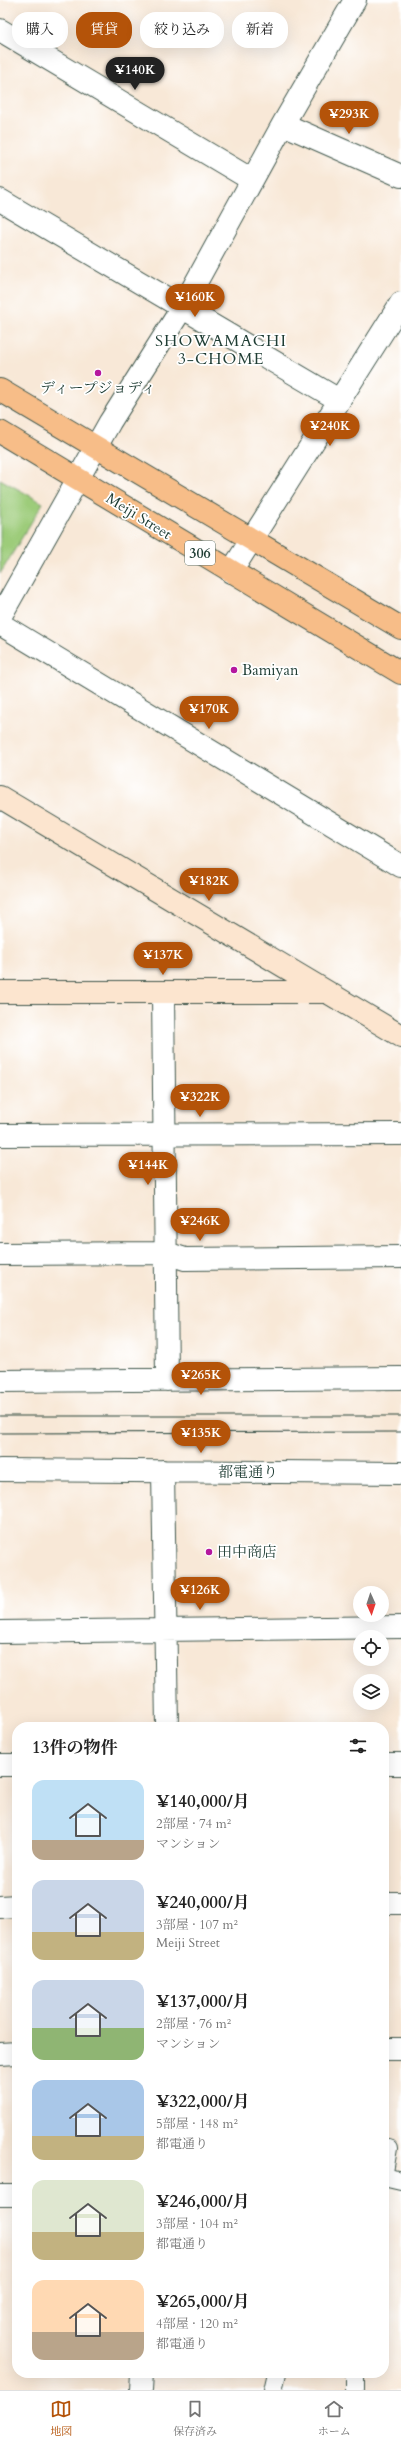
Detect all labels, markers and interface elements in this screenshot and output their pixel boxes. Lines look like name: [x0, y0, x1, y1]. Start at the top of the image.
chip: 購入: [12, 12, 68, 48]
chip: 賃貸: [76, 12, 132, 48]
chip: 絞り込み: [140, 12, 224, 48]
chip: 新着: [232, 12, 288, 48]
pin: ¥140K: [107, 57, 163, 91]
text: ¥140K: [115, 61, 155, 79]
pin: ¥293K: [321, 101, 377, 135]
text: ¥293K: [329, 105, 369, 123]
pin: ¥160K: [167, 284, 223, 318]
text: ¥160K: [175, 288, 215, 306]
district label: SHOWAMACHI 3-CHOME: [155, 330, 287, 370]
marker: ディープジョディ: [93, 368, 103, 378]
place label: ディープジョディ: [40, 378, 156, 398]
pin: ¥240K: [302, 413, 358, 447]
text: ¥240K: [310, 417, 350, 435]
street label: Meiji Street: [102, 488, 176, 544]
road number: 306: [185, 541, 215, 565]
place label: Bamiyan: [242, 660, 299, 680]
marker: Bamiyan: [229, 665, 239, 675]
pin: ¥170K: [181, 696, 237, 730]
text: ¥170K: [189, 700, 229, 718]
pin: ¥182K: [181, 868, 237, 902]
text: ¥182K: [189, 872, 229, 890]
pin: ¥137K: [135, 942, 191, 976]
text: ¥137K: [143, 946, 183, 964]
pin: ¥322K: [172, 1084, 228, 1118]
text: ¥322K: [180, 1088, 220, 1106]
pin: ¥144K: [120, 1152, 176, 1186]
text: ¥144K: [128, 1156, 168, 1174]
pin: ¥246K: [172, 1208, 228, 1242]
text: ¥246K: [180, 1212, 220, 1230]
pin: ¥265K: [173, 1362, 229, 1396]
text: ¥265K: [181, 1366, 221, 1384]
pin: ¥135K: [173, 1420, 229, 1454]
text: ¥135K: [181, 1424, 221, 1442]
street label: 都電通り: [218, 1462, 278, 1482]
place label: 田中商店: [217, 1542, 277, 1562]
marker: 田中商店: [204, 1547, 214, 1557]
pin: ¥126K: [172, 1577, 228, 1611]
text: ¥126K: [180, 1581, 220, 1599]
north arrow: [353, 1586, 389, 1622]
map controls: [353, 1586, 389, 1710]
button: locate: [353, 1630, 389, 1666]
button: layers: [353, 1674, 389, 1710]
icon: filters: [347, 1735, 369, 1757]
text: 13件の物件: [32, 1736, 117, 1759]
text: ¥140,000/月: [156, 1790, 250, 1813]
icon: home: [64, 1796, 112, 1844]
text: 2部屋 · 74 m²: [156, 1815, 231, 1833]
text: マンション: [156, 1835, 220, 1853]
text: ¥240,000/月: [156, 1891, 250, 1914]
icon: home: [64, 1896, 112, 1944]
text: 3部屋 · 107 m²: [156, 1916, 238, 1934]
text: Meiji Street: [156, 1934, 220, 1952]
text: ¥137,000/月: [156, 1990, 250, 2013]
icon: home: [64, 1996, 112, 2044]
text: 2部屋 · 76 m²: [156, 2015, 231, 2033]
text: マンション: [156, 2035, 220, 2053]
text: ¥322,000/月: [156, 2090, 250, 2113]
icon: home: [64, 2096, 112, 2144]
text: 5部屋 · 148 m²: [156, 2115, 238, 2133]
text: 都電通り: [156, 2135, 208, 2153]
text: ¥246,000/月: [156, 2190, 250, 2213]
icon: home: [64, 2196, 112, 2244]
text: 3部屋 · 104 m²: [156, 2215, 238, 2233]
text: 都電通り: [156, 2235, 208, 2253]
text: ¥265,000/月: [156, 2290, 250, 2313]
icon: home: [64, 2296, 112, 2344]
text: 4部屋 · 120 m²: [156, 2315, 238, 2333]
text: 都電通り: [156, 2335, 208, 2353]
tab: 地図: [50, 2398, 72, 2439]
tab: 保存済み: [173, 2398, 217, 2439]
tab: ホーム: [318, 2398, 351, 2439]

